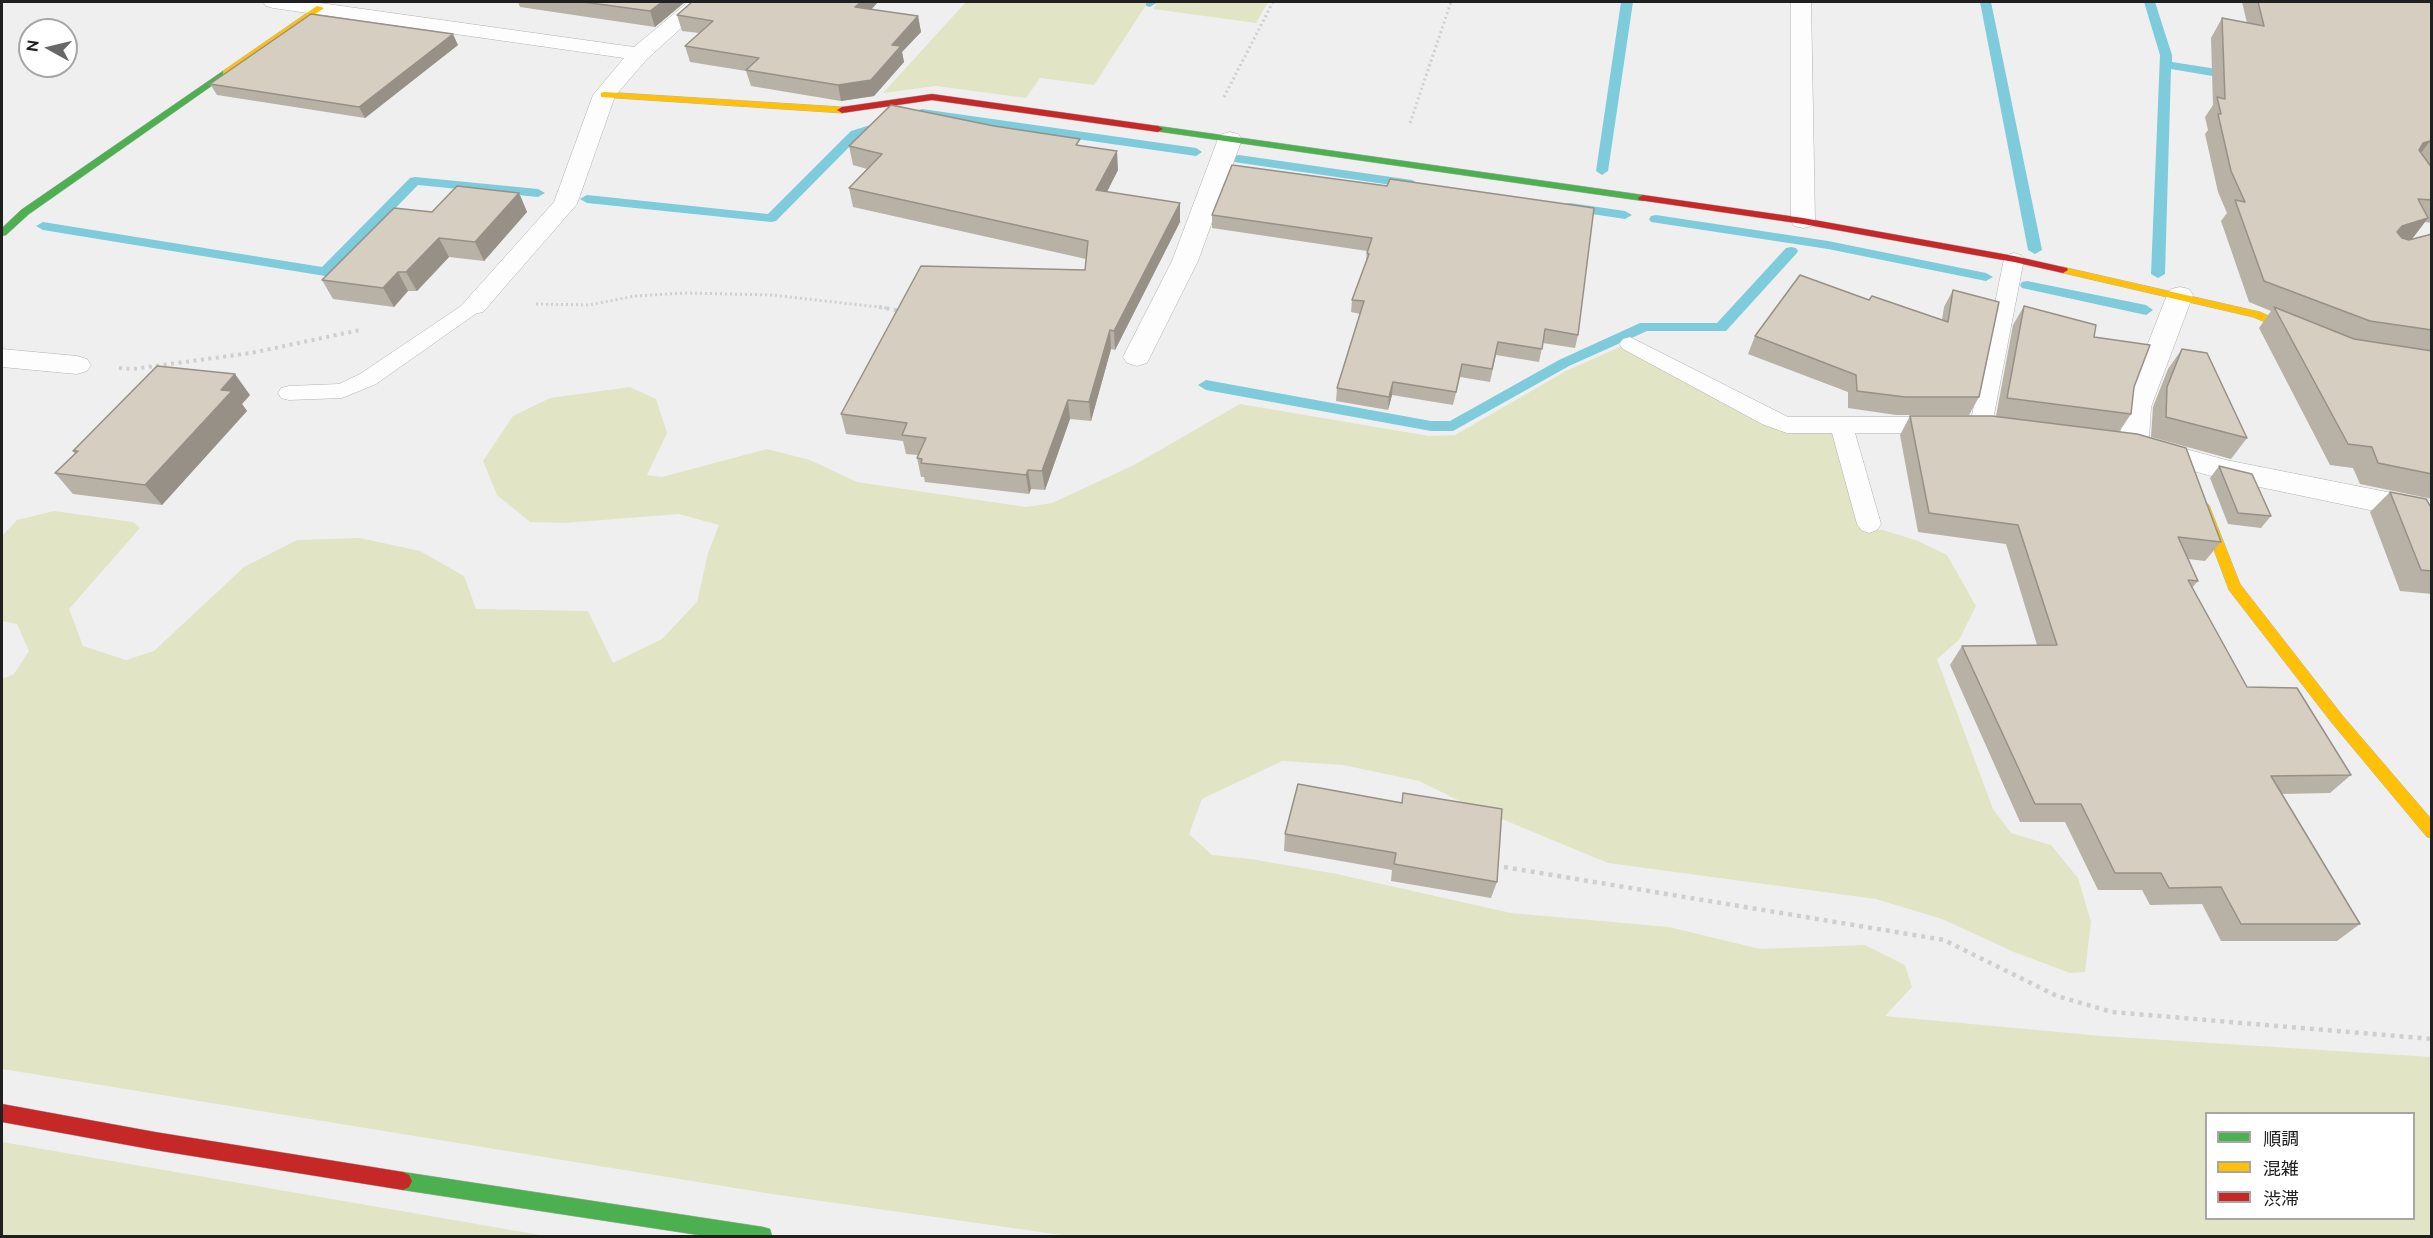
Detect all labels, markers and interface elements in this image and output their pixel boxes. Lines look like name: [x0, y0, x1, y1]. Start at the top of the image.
north arrow: [18, 18, 78, 78]
text: N: [22, 39, 42, 53]
legend: [2205, 1112, 2415, 1220]
text: 順調: [2263, 1128, 2299, 1148]
text: 混雑: [2263, 1158, 2299, 1178]
text: 渋滞: [2263, 1188, 2299, 1208]

